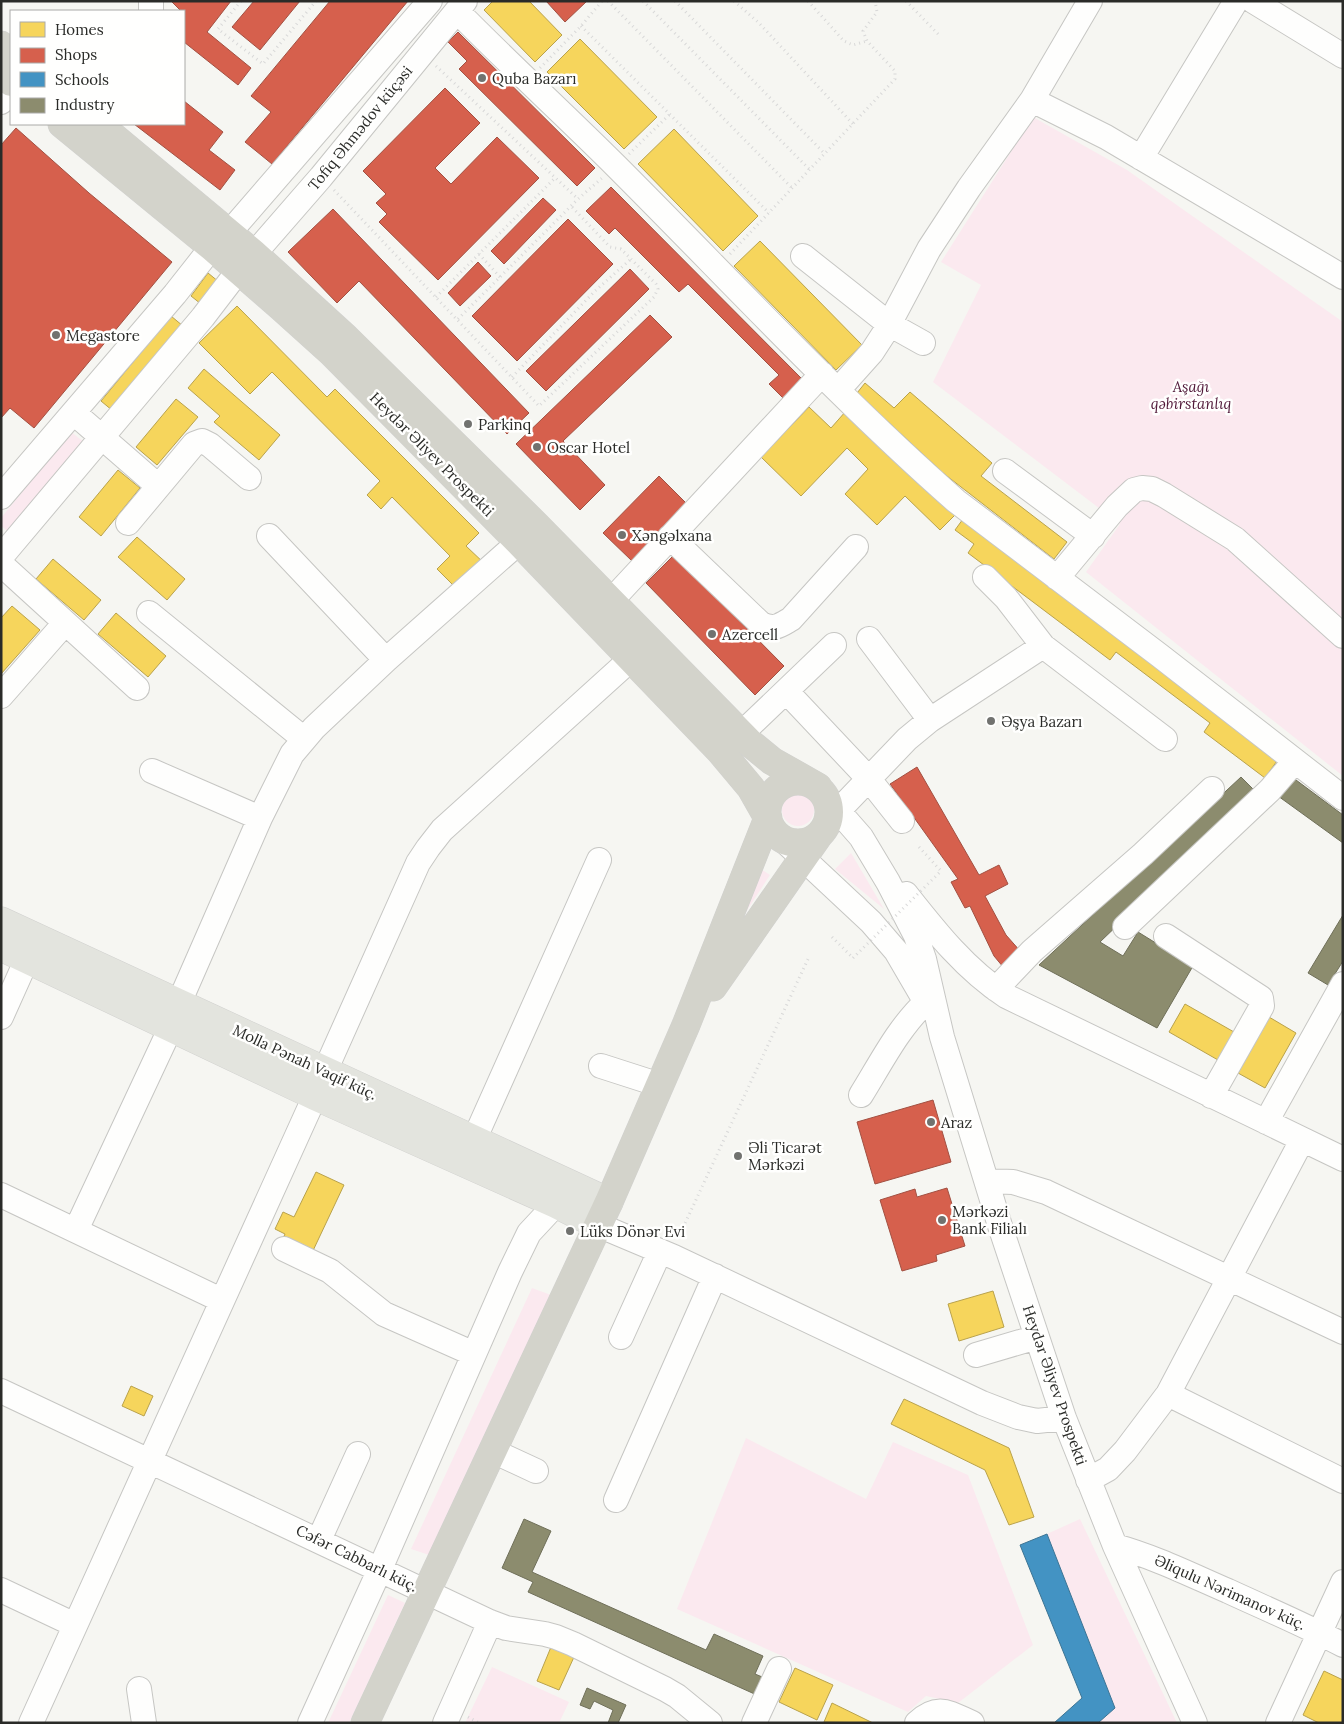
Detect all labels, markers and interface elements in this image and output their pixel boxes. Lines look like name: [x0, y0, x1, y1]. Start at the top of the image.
legend: [10, 10, 185, 125]
text: Homes: [55, 20, 104, 39]
text: Shops: [55, 45, 97, 64]
street label: Tofiq Əhmədov küçəsi: [304, 62, 416, 194]
place label: Quba Bazarı: [492, 69, 577, 88]
text: Schools: [55, 70, 109, 89]
marker: Quba Bazarı: [476, 72, 488, 84]
text: Industry: [55, 95, 114, 114]
place label: Megastore: [66, 326, 140, 345]
marker: Megastore: [50, 329, 62, 341]
park label: Aşağı qəbirstanlıq: [1151, 377, 1231, 413]
street label: Heydər Əliyev Prospekti: [366, 388, 498, 520]
place label: Parkinq: [478, 415, 532, 434]
marker: Parkinq: [462, 418, 474, 430]
place label: Oscar Hotel: [547, 438, 630, 457]
marker: Oscar Hotel: [531, 441, 543, 453]
place label: Xəngəlxana: [632, 526, 712, 545]
marker: Xəngəlxana: [616, 529, 628, 541]
place label: Azercell: [721, 625, 778, 644]
marker: Azercell: [706, 628, 718, 640]
place label: Əşya Bazarı: [1001, 712, 1082, 731]
marker: Əşya Bazarı: [985, 715, 997, 727]
street label: Molla Pənah Vaqif küç.: [230, 1020, 380, 1104]
place label: Araz: [940, 1113, 972, 1132]
marker: Araz: [925, 1116, 937, 1128]
place label: Əli Ticarət Mərkəzi: [748, 1138, 822, 1174]
marker: Əli Ticarət Mərkəzi: [732, 1150, 744, 1162]
place label: Mərkəzi Bank Filialı: [952, 1202, 1027, 1238]
marker: Mərkəzi Bank Filialı: [936, 1214, 948, 1226]
place label: Lüks Dönər Evi: [580, 1222, 685, 1241]
marker: Lüks Dönər Evi: [564, 1225, 576, 1237]
street label: Heydər Əliyev Prospekti: [1019, 1302, 1091, 1468]
street label: Cəfər Cabbarlı küç.: [293, 1520, 421, 1596]
street label: Əliqulu Nərimanov küç.: [1151, 1550, 1309, 1634]

